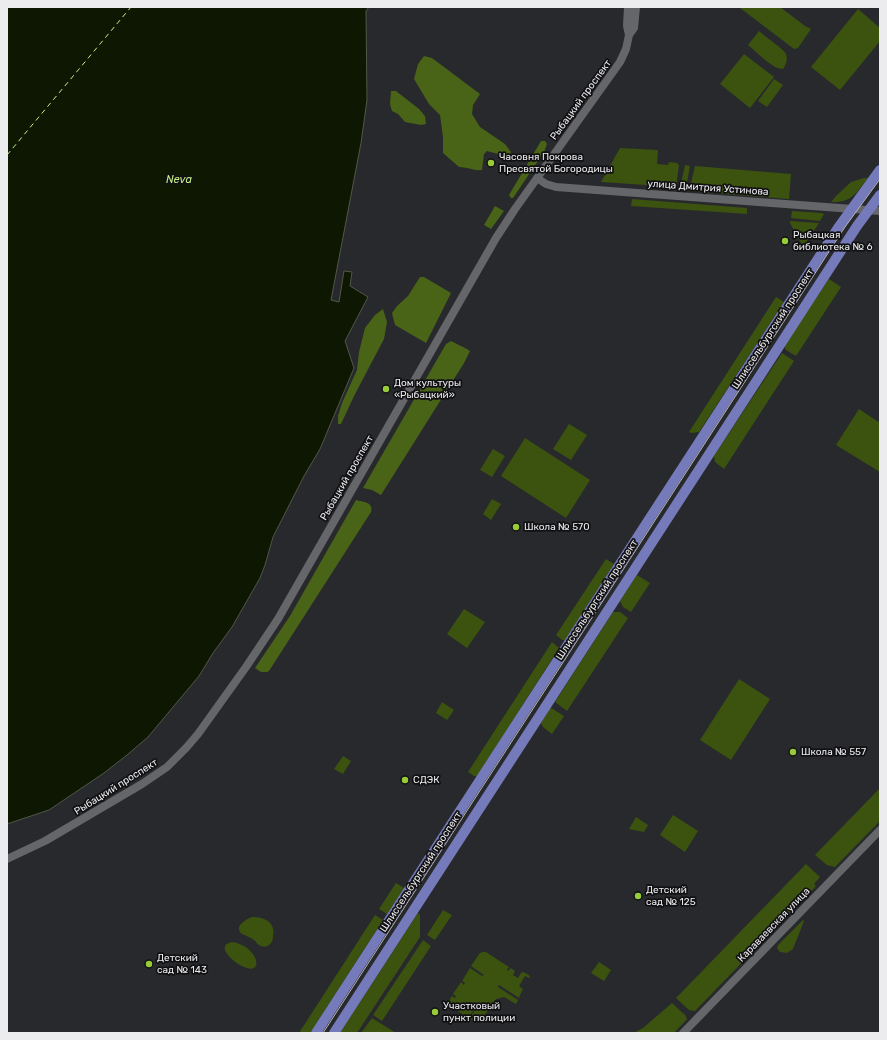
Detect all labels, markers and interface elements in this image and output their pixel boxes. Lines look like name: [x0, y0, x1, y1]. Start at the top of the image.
street label: Рыбацкий проспект: [548, 58, 614, 142]
place label: Часовня Покрова Пресвятой Богородицы: [499, 151, 613, 174]
marker: Часовня Покрова Пресвятой Богородицы: [486, 158, 496, 168]
water label: Neva: [166, 173, 192, 187]
street label: улица Дмитрия Устинова: [647, 178, 769, 198]
place label: Рыбацкая библиотека № 6: [793, 229, 872, 252]
marker: Рыбацкая библиотека № 6: [780, 236, 790, 246]
street label: Шлиссельбургский проспект: [730, 267, 816, 391]
place label: Дом культуры «Рыбацкий»: [394, 377, 461, 400]
marker: Дом культуры «Рыбацкий»: [381, 384, 391, 394]
street label: Рыбацкий проспект: [318, 433, 376, 523]
place label: Школа № 570: [524, 521, 590, 533]
marker: Школа № 570: [511, 522, 521, 532]
street label: Шлиссельбургский проспект: [554, 538, 640, 662]
place label: Школа № 557: [801, 746, 866, 758]
marker: Школа № 557: [788, 747, 798, 757]
street label: Рыбацкий проспект: [72, 756, 160, 818]
place label: СДЭК: [413, 774, 440, 786]
marker: СДЭК: [400, 775, 410, 785]
street label: Шлиссельбургский проспект: [378, 810, 464, 934]
place label: Детский сад № 125: [646, 884, 696, 908]
street label: Караваевская улица: [735, 885, 813, 965]
marker: Детский сад № 125: [633, 891, 643, 901]
place label: Детский сад № 143: [157, 952, 207, 976]
marker: Детский сад № 143: [144, 959, 154, 969]
place label: Участковый пункт полиции: [443, 1000, 515, 1024]
marker: Участковый пункт полиции: [430, 1007, 440, 1017]

